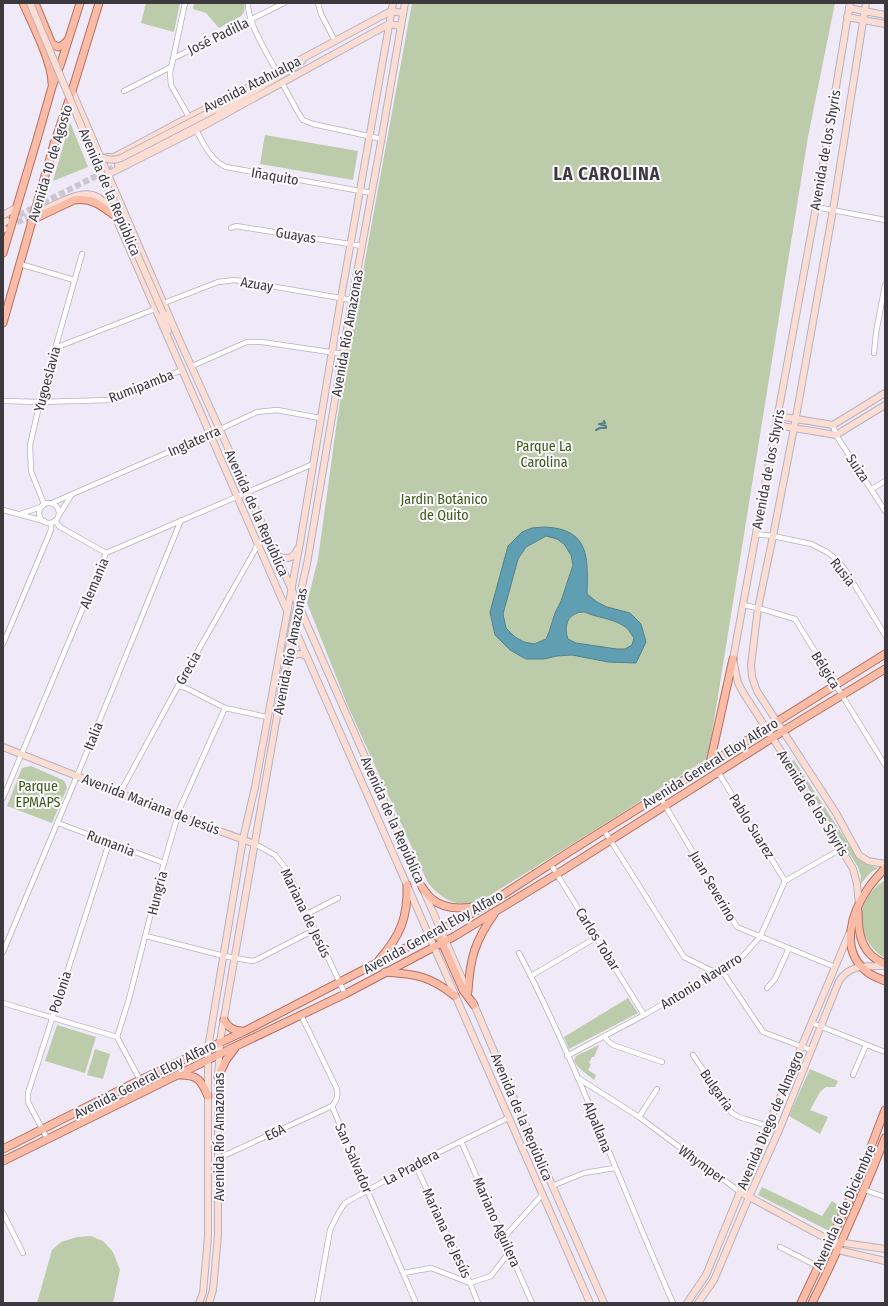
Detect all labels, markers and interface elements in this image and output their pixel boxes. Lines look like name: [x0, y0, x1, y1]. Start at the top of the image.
street label: José Padilla: [185, 14, 252, 59]
street label: Avenida Atahualpa: [201, 53, 304, 116]
street label: Avenida de los Shyris: [807, 89, 844, 212]
street label: Avenida 10 de Agosto: [25, 103, 76, 224]
street label: Avenida de la República: [75, 126, 144, 259]
district label: LA CAROLINA: [553, 163, 661, 185]
street label: Iñaquito: [250, 164, 300, 189]
street label: Guayas: [274, 224, 317, 247]
street label: Avenida Río Amazonas: [328, 268, 367, 398]
street label: Azuay: [239, 274, 275, 296]
street label: Yugoeslavia: [31, 344, 64, 414]
street label: Rumipamba: [106, 366, 176, 407]
street label: Avenida de los Shyris: [749, 408, 788, 531]
street label: Inglaterra: [165, 422, 223, 461]
park label: Parque La Carolina: [516, 438, 572, 471]
street label: Avenida de la República: [221, 447, 292, 579]
street label: Suiza: [842, 451, 873, 486]
park label: Jardin Botánico de Quito: [400, 491, 488, 524]
street label: Alemania: [76, 555, 113, 611]
street label: Rusia: [826, 555, 859, 590]
street label: Avenida Río Amazonas: [270, 586, 311, 716]
street label: Grecia: [172, 648, 205, 688]
street label: Bélgica: [807, 648, 844, 692]
street label: Avenida General Eloy Alfaro: [639, 715, 781, 812]
street label: Italia: [80, 719, 107, 753]
street label: Avenida de los Shyris: [773, 747, 852, 859]
street label: Avenida de la República: [357, 754, 428, 886]
street label: Avenida Mariana de Jesús: [79, 770, 222, 839]
park label: Parque EPMAPS: [16, 778, 60, 811]
street label: Pablo Suarez: [725, 791, 778, 862]
street label: Rumania: [84, 827, 137, 860]
street label: Juan Severino: [686, 848, 740, 925]
street label: Mariana de Jesús: [277, 866, 335, 961]
street label: Hungria: [144, 869, 171, 917]
street label: Avenida General Eloy Alfaro: [360, 887, 506, 978]
street label: Carlos Tobar: [572, 905, 624, 974]
street label: Antonio Navarro: [657, 950, 745, 1013]
street label: Polonia: [46, 969, 75, 1015]
street label: Avenida General Eloy Alfaro: [71, 1036, 219, 1123]
street label: Avenida Diego de Almagro: [733, 1048, 807, 1192]
street label: Avenida de la República: [487, 1051, 556, 1184]
street label: Bulgaria: [696, 1066, 737, 1115]
street label: Avenida Río Amazonas: [211, 1073, 228, 1201]
street label: Alpallana: [580, 1099, 615, 1155]
street label: E6A: [262, 1120, 289, 1145]
street label: San Salvador: [331, 1121, 376, 1196]
street label: Whymper: [675, 1142, 729, 1187]
street label: Avenida 6 de Diciembre: [809, 1142, 880, 1272]
street label: La Pradera: [381, 1146, 442, 1189]
street label: Mariano Aguilera: [469, 1175, 524, 1270]
street label: Mariana de Jesús: [418, 1186, 475, 1281]

